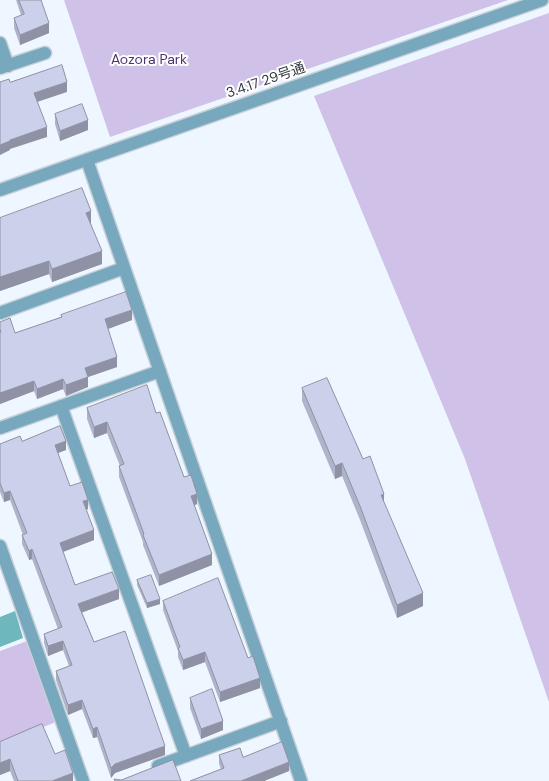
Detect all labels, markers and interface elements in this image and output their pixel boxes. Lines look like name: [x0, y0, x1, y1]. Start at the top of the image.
park label: Aozora Park: [111, 52, 187, 68]
street label: 3.4.17 29号通: [224, 60, 308, 102]

